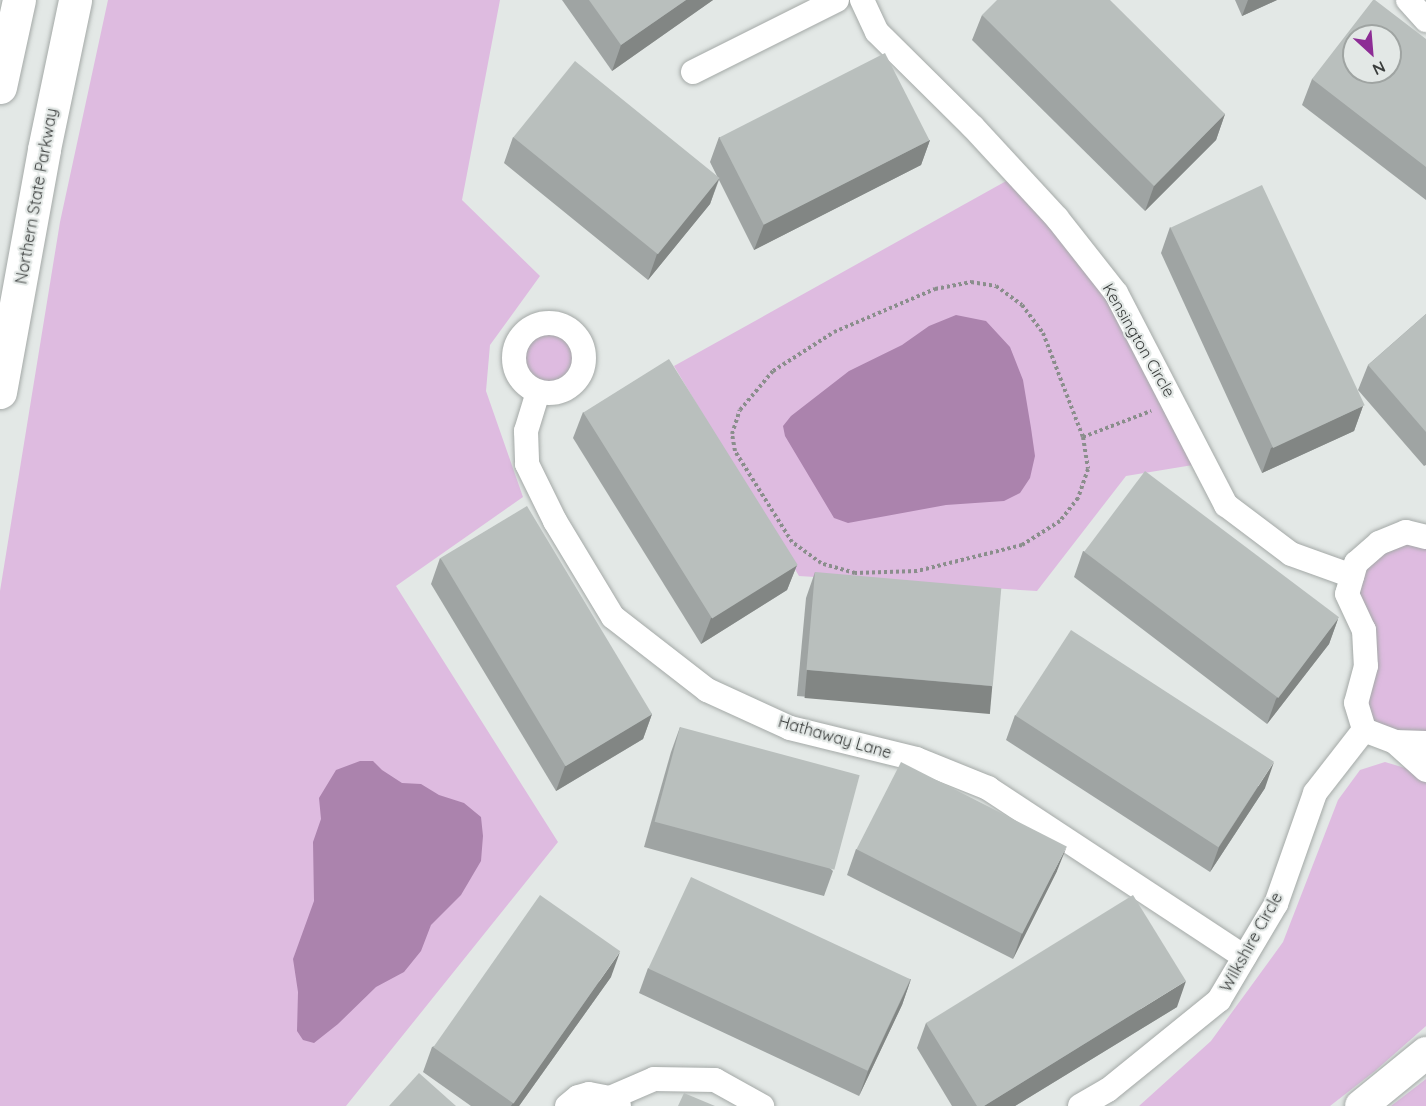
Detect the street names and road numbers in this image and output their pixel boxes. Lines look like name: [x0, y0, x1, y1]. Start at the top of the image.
street label: Northern State Parkway: [11, 106, 61, 286]
street label: Kensington Circle: [1099, 280, 1179, 400]
street label: Hathaway Lane: [776, 712, 894, 762]
street label: Wilkshire Circle: [1216, 889, 1286, 995]

